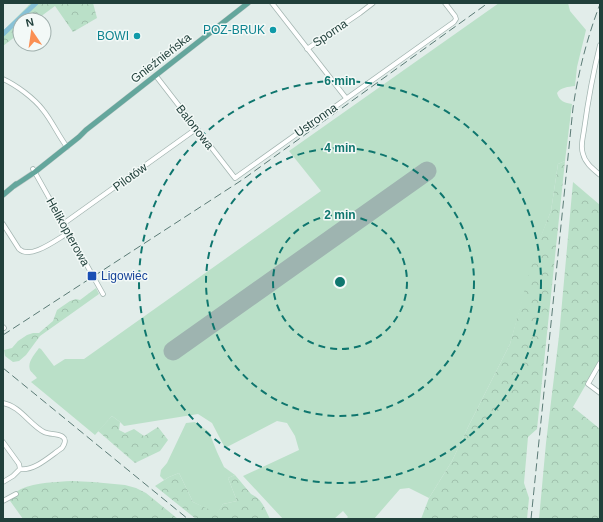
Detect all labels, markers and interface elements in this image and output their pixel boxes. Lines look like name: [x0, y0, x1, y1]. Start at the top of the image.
north arrow: [12, 12, 52, 52]
text: N: [25, 16, 35, 29]
street label: Sporna: [310, 16, 350, 50]
place label: POZ-BRUK: [203, 23, 265, 37]
marker: POZ-BRUK: [268, 25, 278, 35]
place label: BOWI: [97, 29, 129, 43]
street label: Gnieźnieńska: [128, 30, 194, 86]
marker: BOWI: [132, 31, 142, 41]
text: 6 min: [324, 74, 356, 88]
street label: Ustronna: [292, 100, 340, 140]
street label: Balonowa: [173, 102, 217, 152]
text: 4 min: [324, 141, 356, 155]
street label: Pilotów: [110, 160, 150, 194]
street label: Helikopterowa: [43, 195, 93, 269]
text: 2 min: [324, 208, 356, 222]
place label: Ligowiec: [101, 269, 148, 283]
marker: Ligowiec: [86, 270, 98, 282]
centre of rings: [333, 275, 347, 289]

